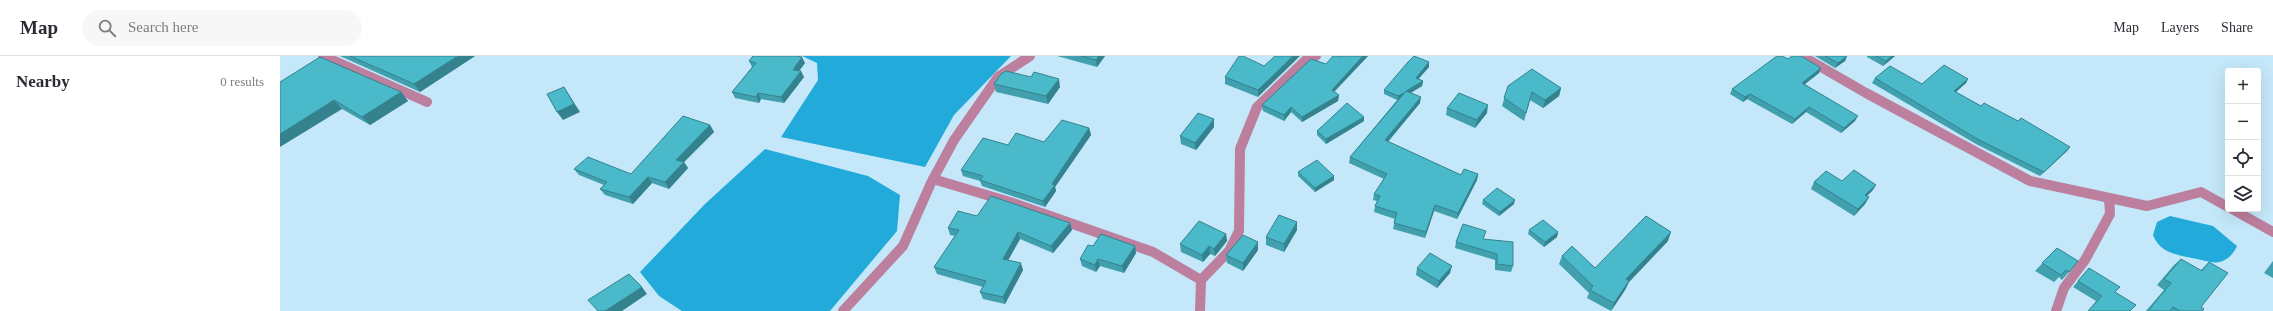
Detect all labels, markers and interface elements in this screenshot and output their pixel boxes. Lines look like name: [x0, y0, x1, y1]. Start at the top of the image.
search box: [82, 10, 362, 46]
text: Map: [20, 17, 58, 38]
icon: search: [96, 17, 118, 39]
text: Search here: [128, 19, 198, 35]
text: Map: [2113, 20, 2139, 35]
text: Layers: [2161, 20, 2199, 35]
text: Share: [2221, 20, 2253, 35]
map controls: [2225, 68, 2261, 212]
button: +: [2225, 68, 2261, 104]
text: Nearby: [16, 72, 70, 91]
text: 0 results: [220, 74, 264, 89]
button: −: [2225, 104, 2261, 140]
button: locate: [2225, 140, 2261, 176]
button: layers: [2225, 176, 2261, 212]

